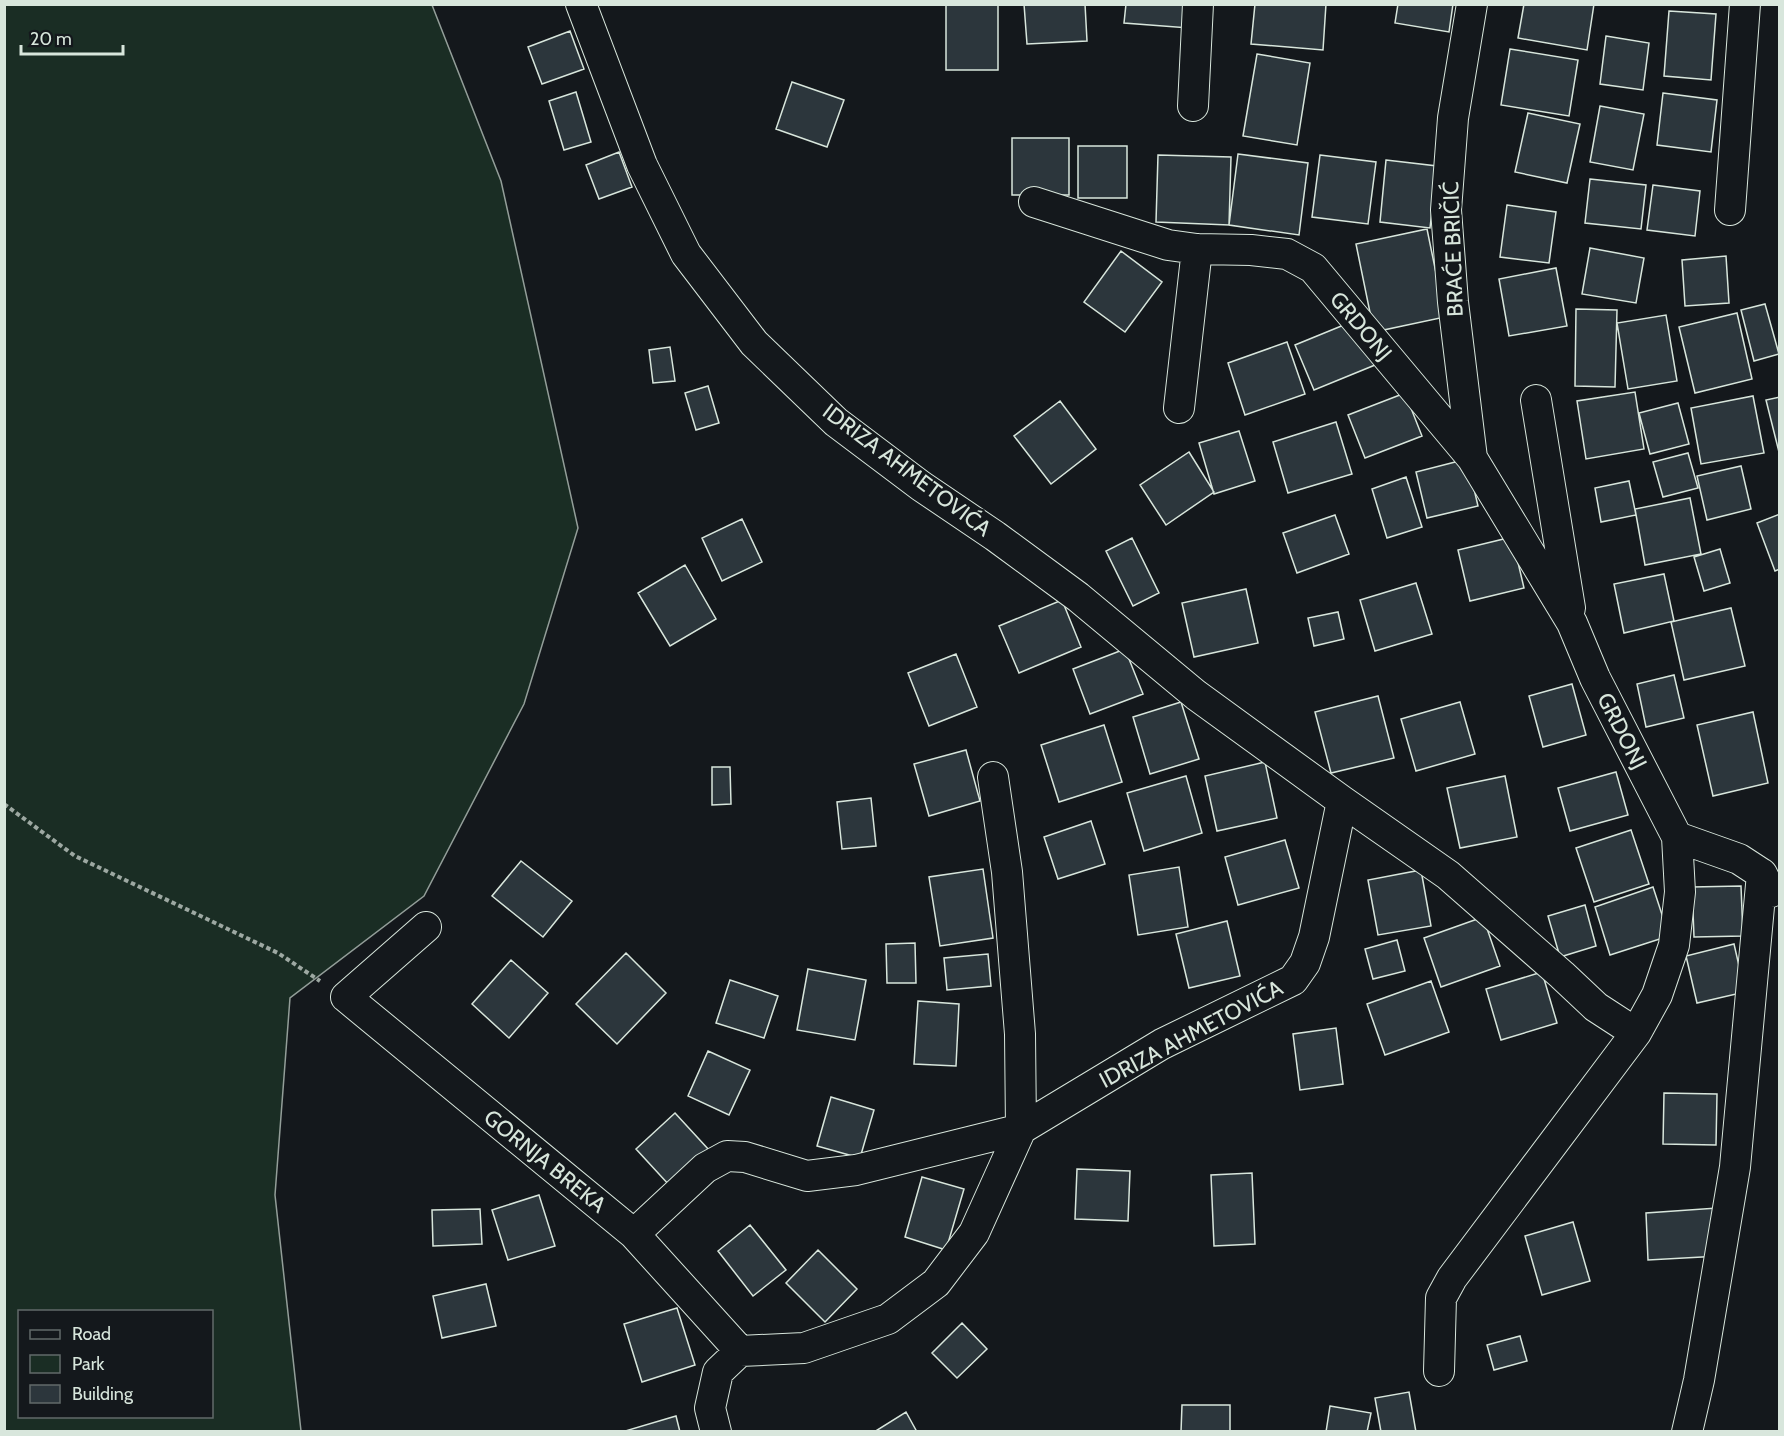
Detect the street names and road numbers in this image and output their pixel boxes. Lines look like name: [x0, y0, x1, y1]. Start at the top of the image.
street label: BRAĆE BRIČIĆ: [1437, 181, 1469, 317]
street label: GRDONJ: [1324, 286, 1398, 366]
street label: IDRIZA AHMETOVIĆA: [817, 398, 997, 542]
street label: GRDONJ: [1591, 688, 1653, 774]
street label: IDRIZA AHMETOVIĆA: [1095, 974, 1288, 1094]
street label: GORNJA BREKA: [479, 1104, 612, 1219]

